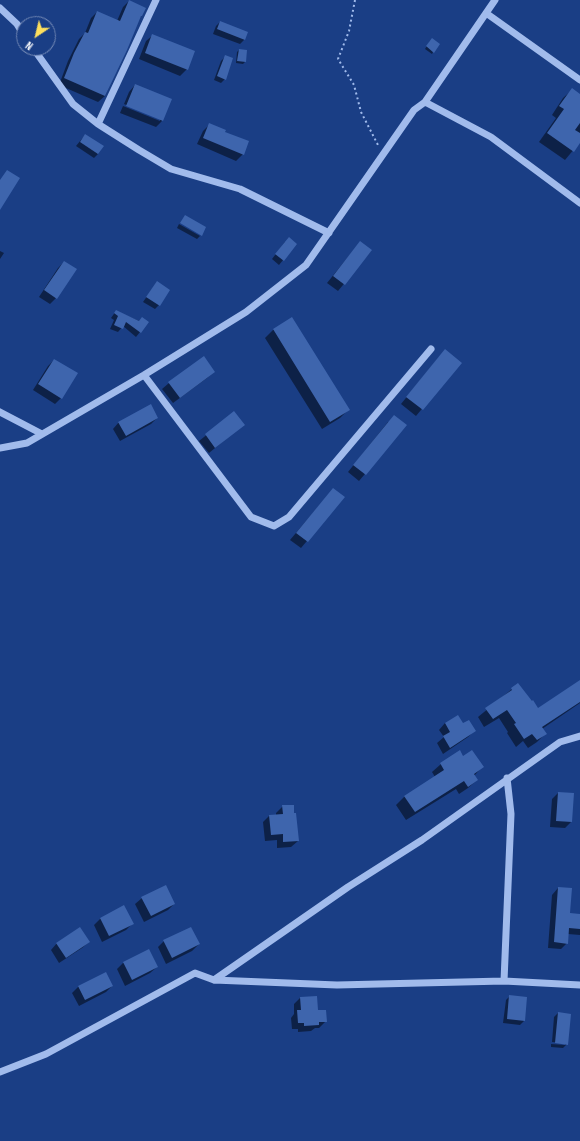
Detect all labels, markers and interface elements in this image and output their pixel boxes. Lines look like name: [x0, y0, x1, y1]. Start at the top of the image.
north arrow: [16, 16, 56, 56]
text: N: [23, 38, 36, 52]

